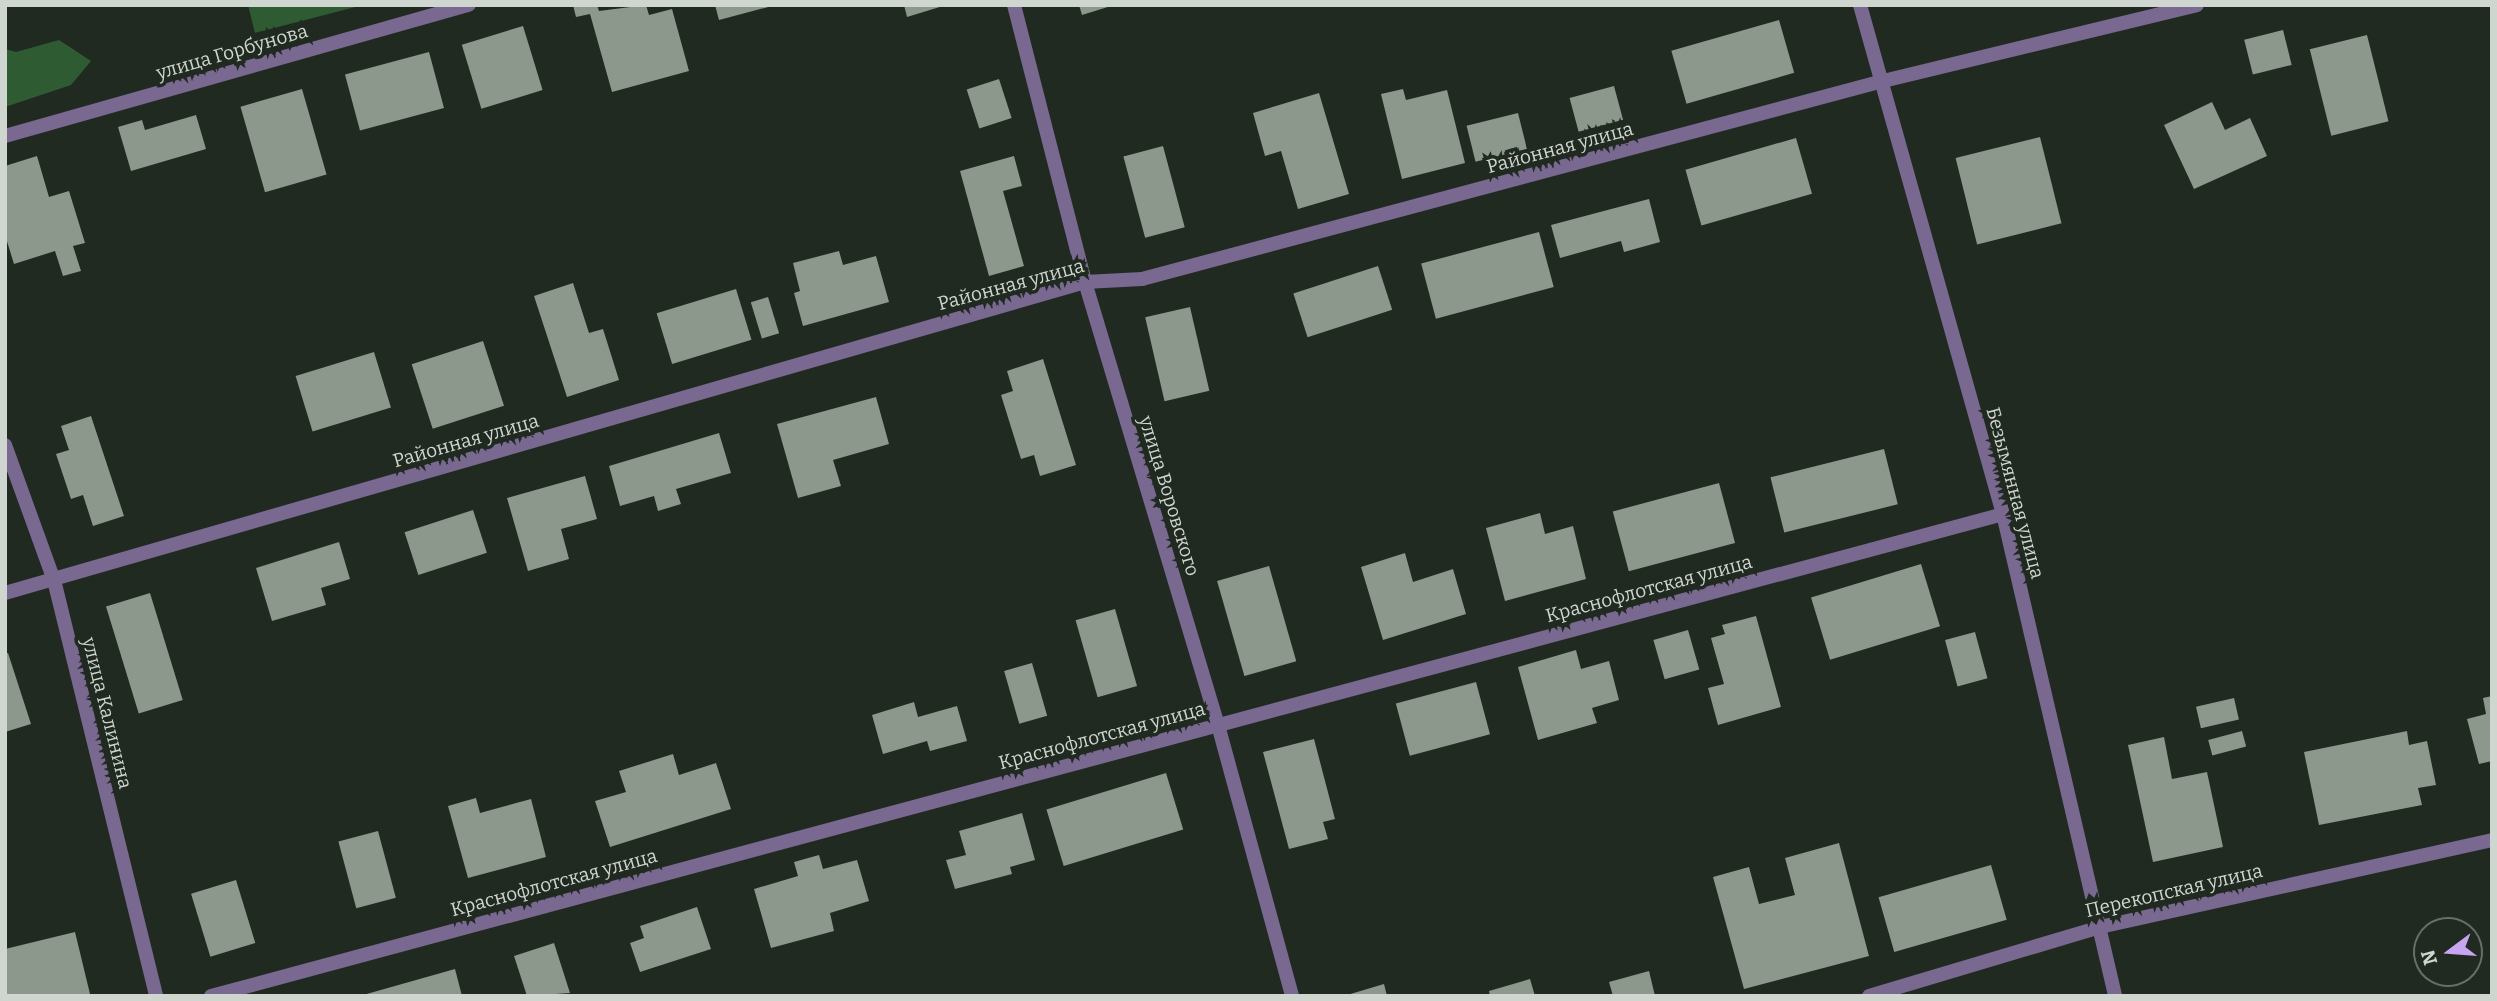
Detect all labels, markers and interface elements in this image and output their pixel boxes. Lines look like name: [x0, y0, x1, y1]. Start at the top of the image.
street label: улица Горбунова: [154, 19, 310, 85]
street label: Районная улица: [1484, 118, 1636, 178]
street label: Районная улица: [935, 255, 1087, 315]
street label: Безымянная улица: [1981, 405, 2049, 581]
street label: Районная улица: [390, 409, 542, 473]
street label: улица Воровского: [1134, 413, 1204, 579]
street label: Краснофлотская улица: [1543, 550, 1755, 628]
street label: улица Калинина: [77, 635, 137, 791]
street label: Краснофлотская улица: [996, 697, 1208, 775]
street label: Краснофлотская улица: [448, 844, 660, 922]
street label: Перекопская улица: [2083, 859, 2265, 923]
north arrow: [2413, 917, 2483, 987]
text: N: [2416, 947, 2442, 968]

